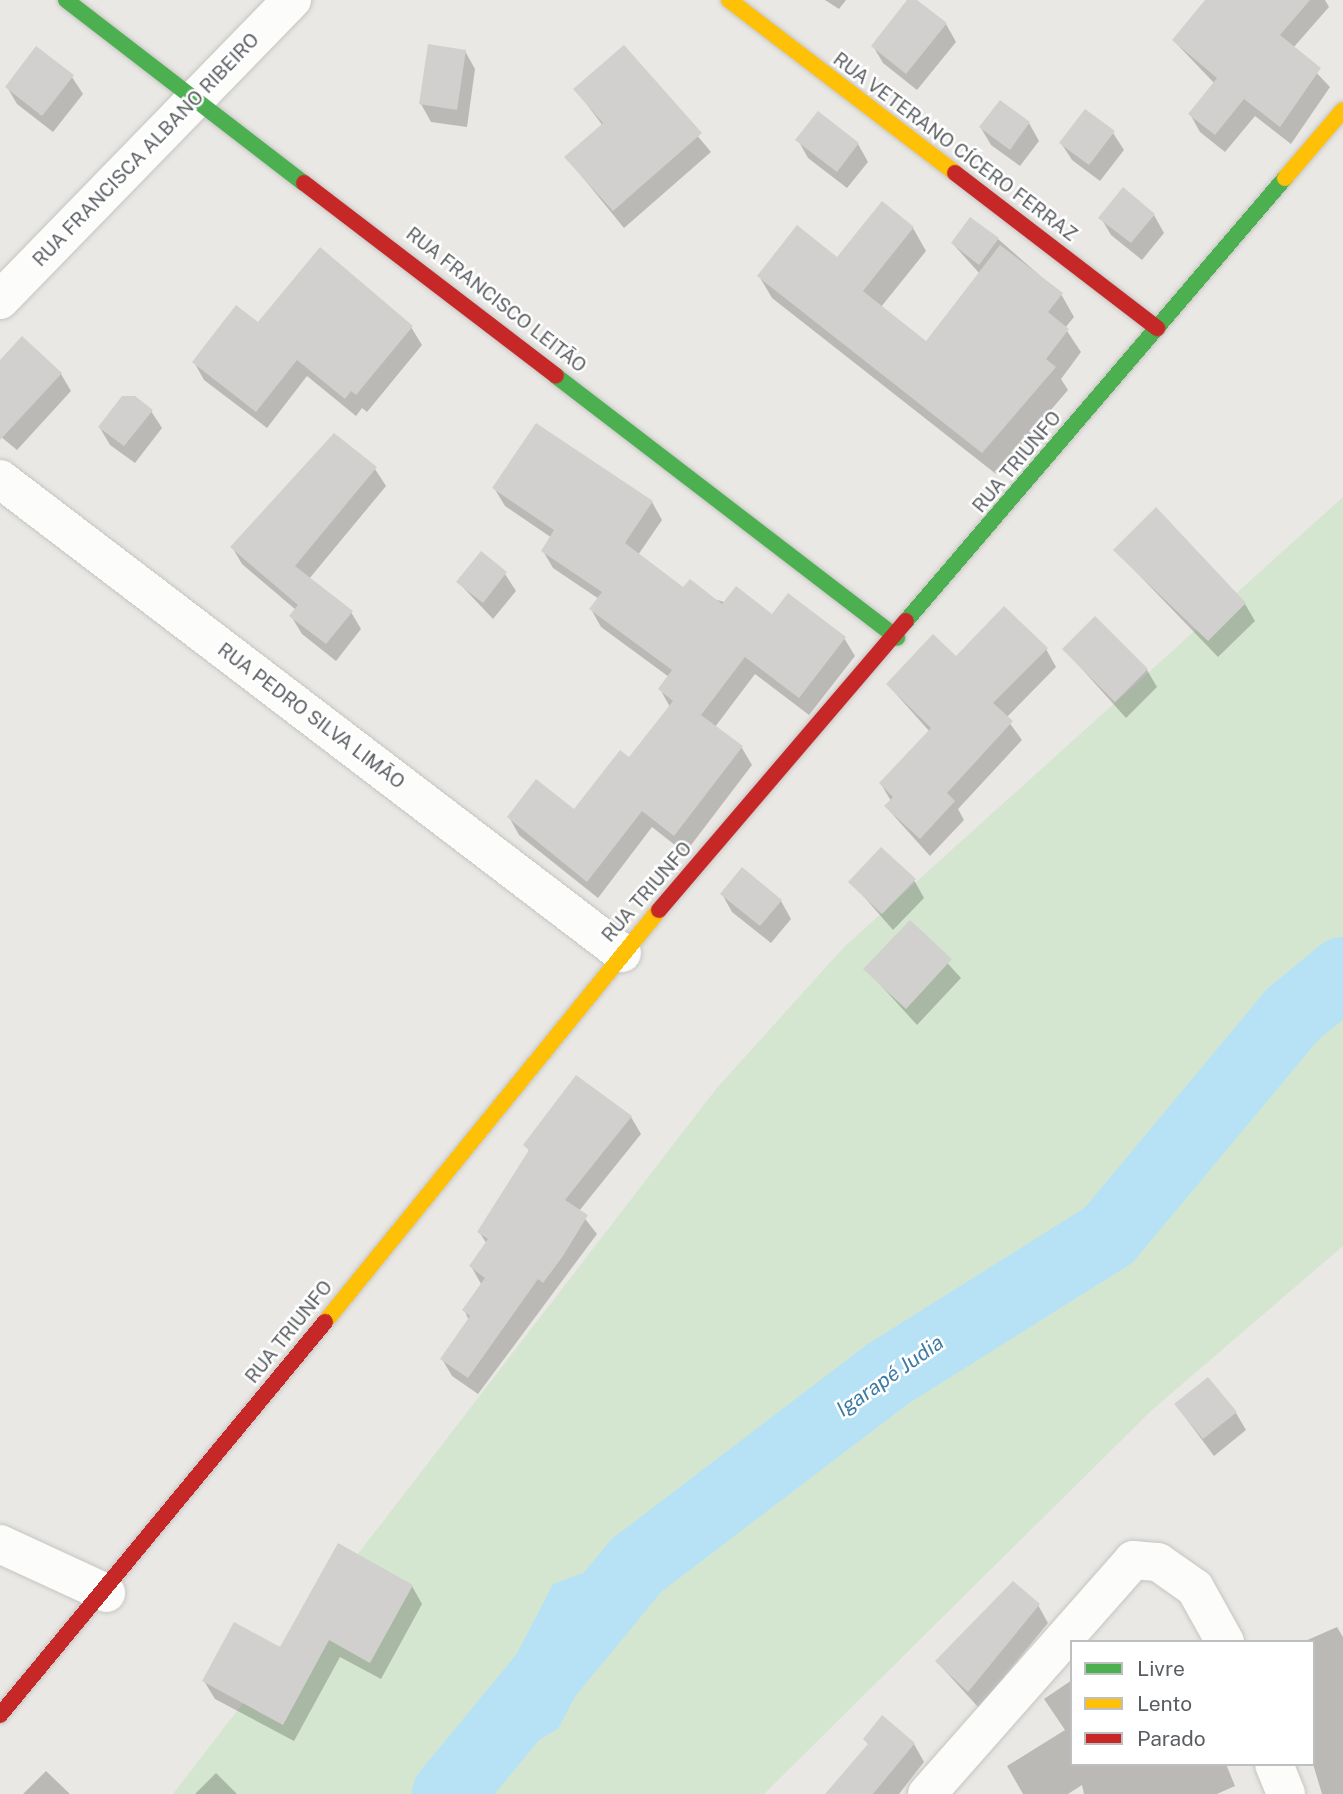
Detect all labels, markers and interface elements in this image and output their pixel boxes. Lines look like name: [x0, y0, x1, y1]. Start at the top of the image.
street label: RUA FRANCISCA ALBANO RIBEIRO: [28, 29, 264, 271]
street label: RUA VETERANO CÍCERO FERRAZ: [828, 48, 1082, 246]
street label: RUA FRANCISCO LEITÃO: [401, 223, 591, 377]
street label: RUA TRIUNFO: [968, 407, 1066, 517]
street label: RUA PEDRO SILVA LIMÃO: [213, 638, 409, 794]
street label: RUA TRIUNFO: [597, 837, 697, 947]
street label: RUA TRIUNFO: [241, 1276, 337, 1388]
water label: Igarapé Judia: [832, 1330, 948, 1422]
legend: [1070, 1640, 1315, 1766]
text: Livre: [1137, 1656, 1185, 1681]
text: Lento: [1137, 1691, 1192, 1716]
text: Parado: [1137, 1726, 1206, 1751]

